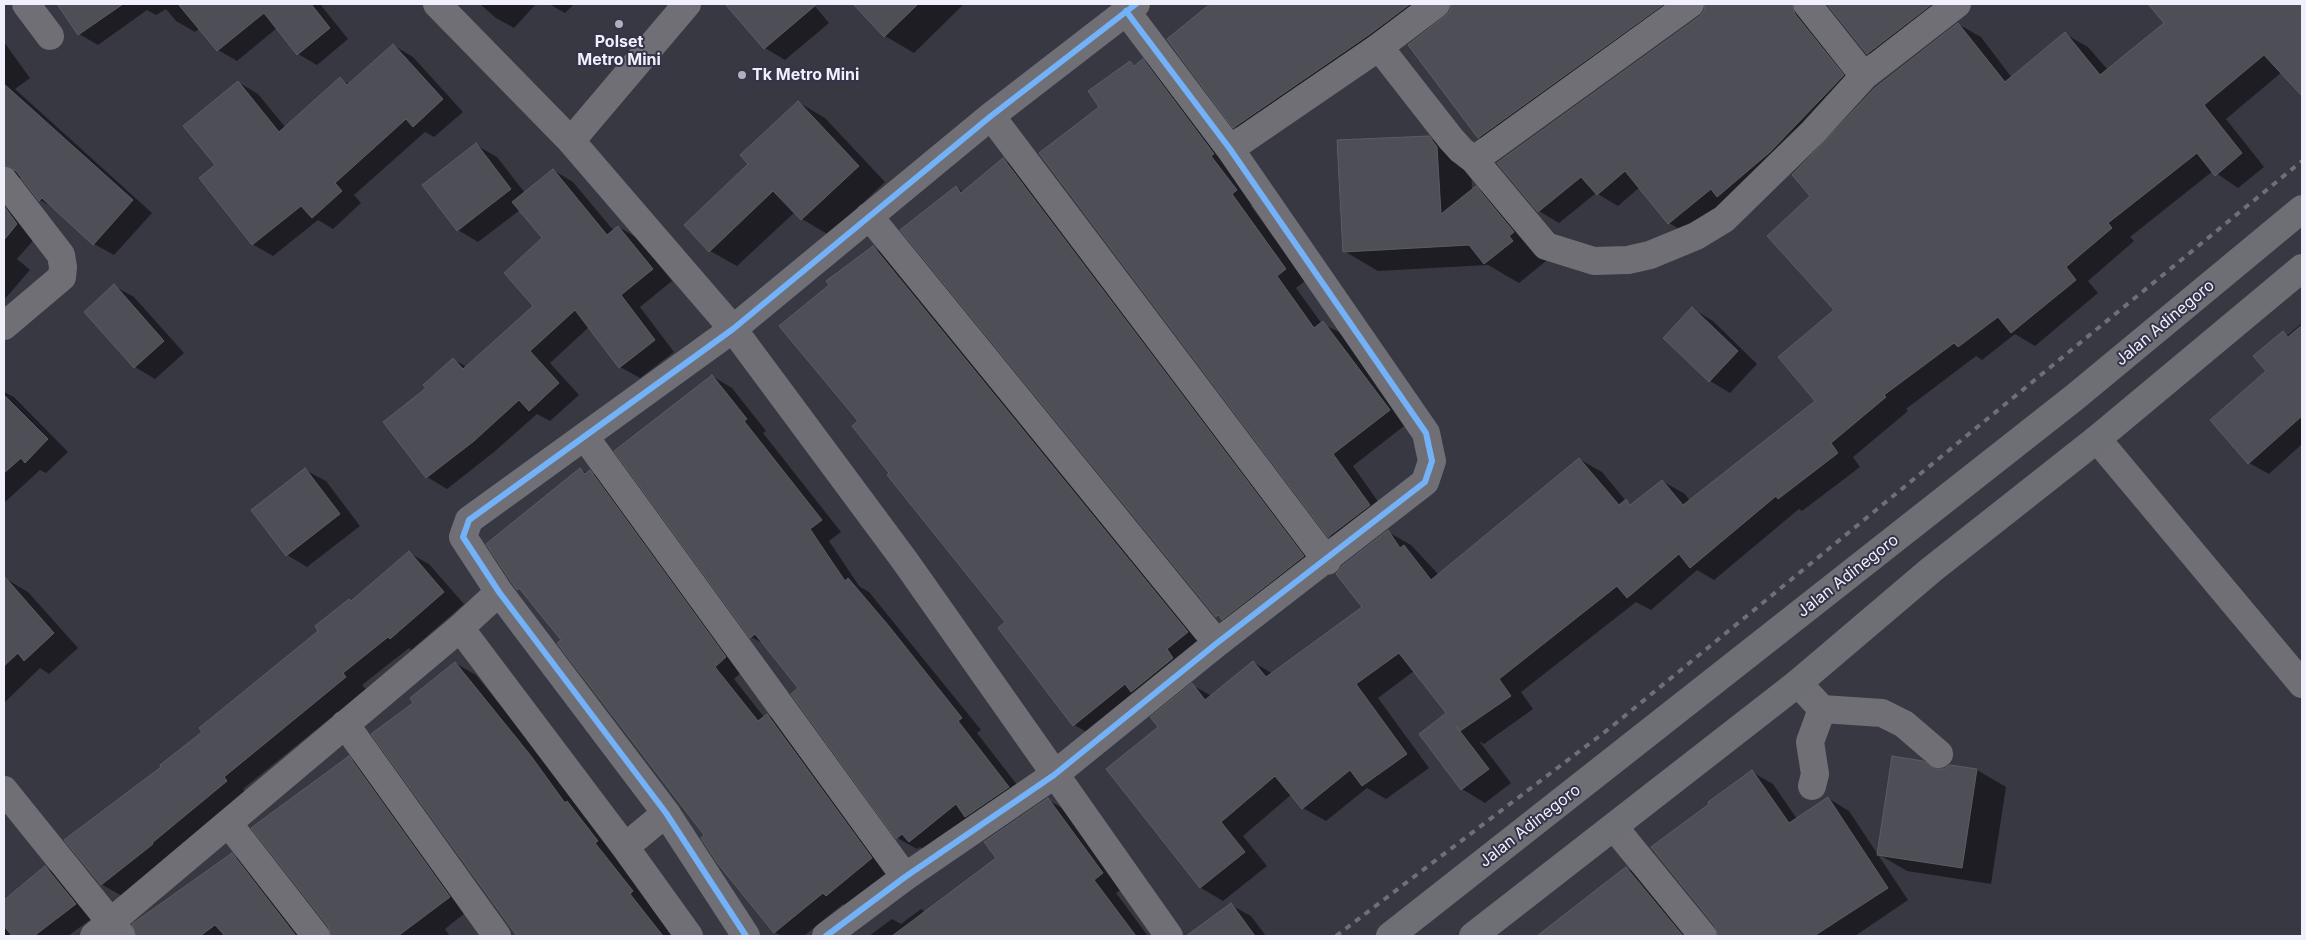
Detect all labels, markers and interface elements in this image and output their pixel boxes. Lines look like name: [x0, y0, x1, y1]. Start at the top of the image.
marker: Polset Metro Mini: [613, 18, 625, 30]
place label: Polset Metro Mini: [577, 32, 661, 70]
place label: Tk Metro Mini: [752, 65, 859, 85]
marker: Tk Metro Mini: [736, 69, 748, 81]
street label: Jalan Adinegoro: [2112, 276, 2218, 370]
street label: Jalan Adinegoro: [1794, 531, 1902, 621]
street label: Jalan Adinegoro: [1476, 781, 1584, 871]

